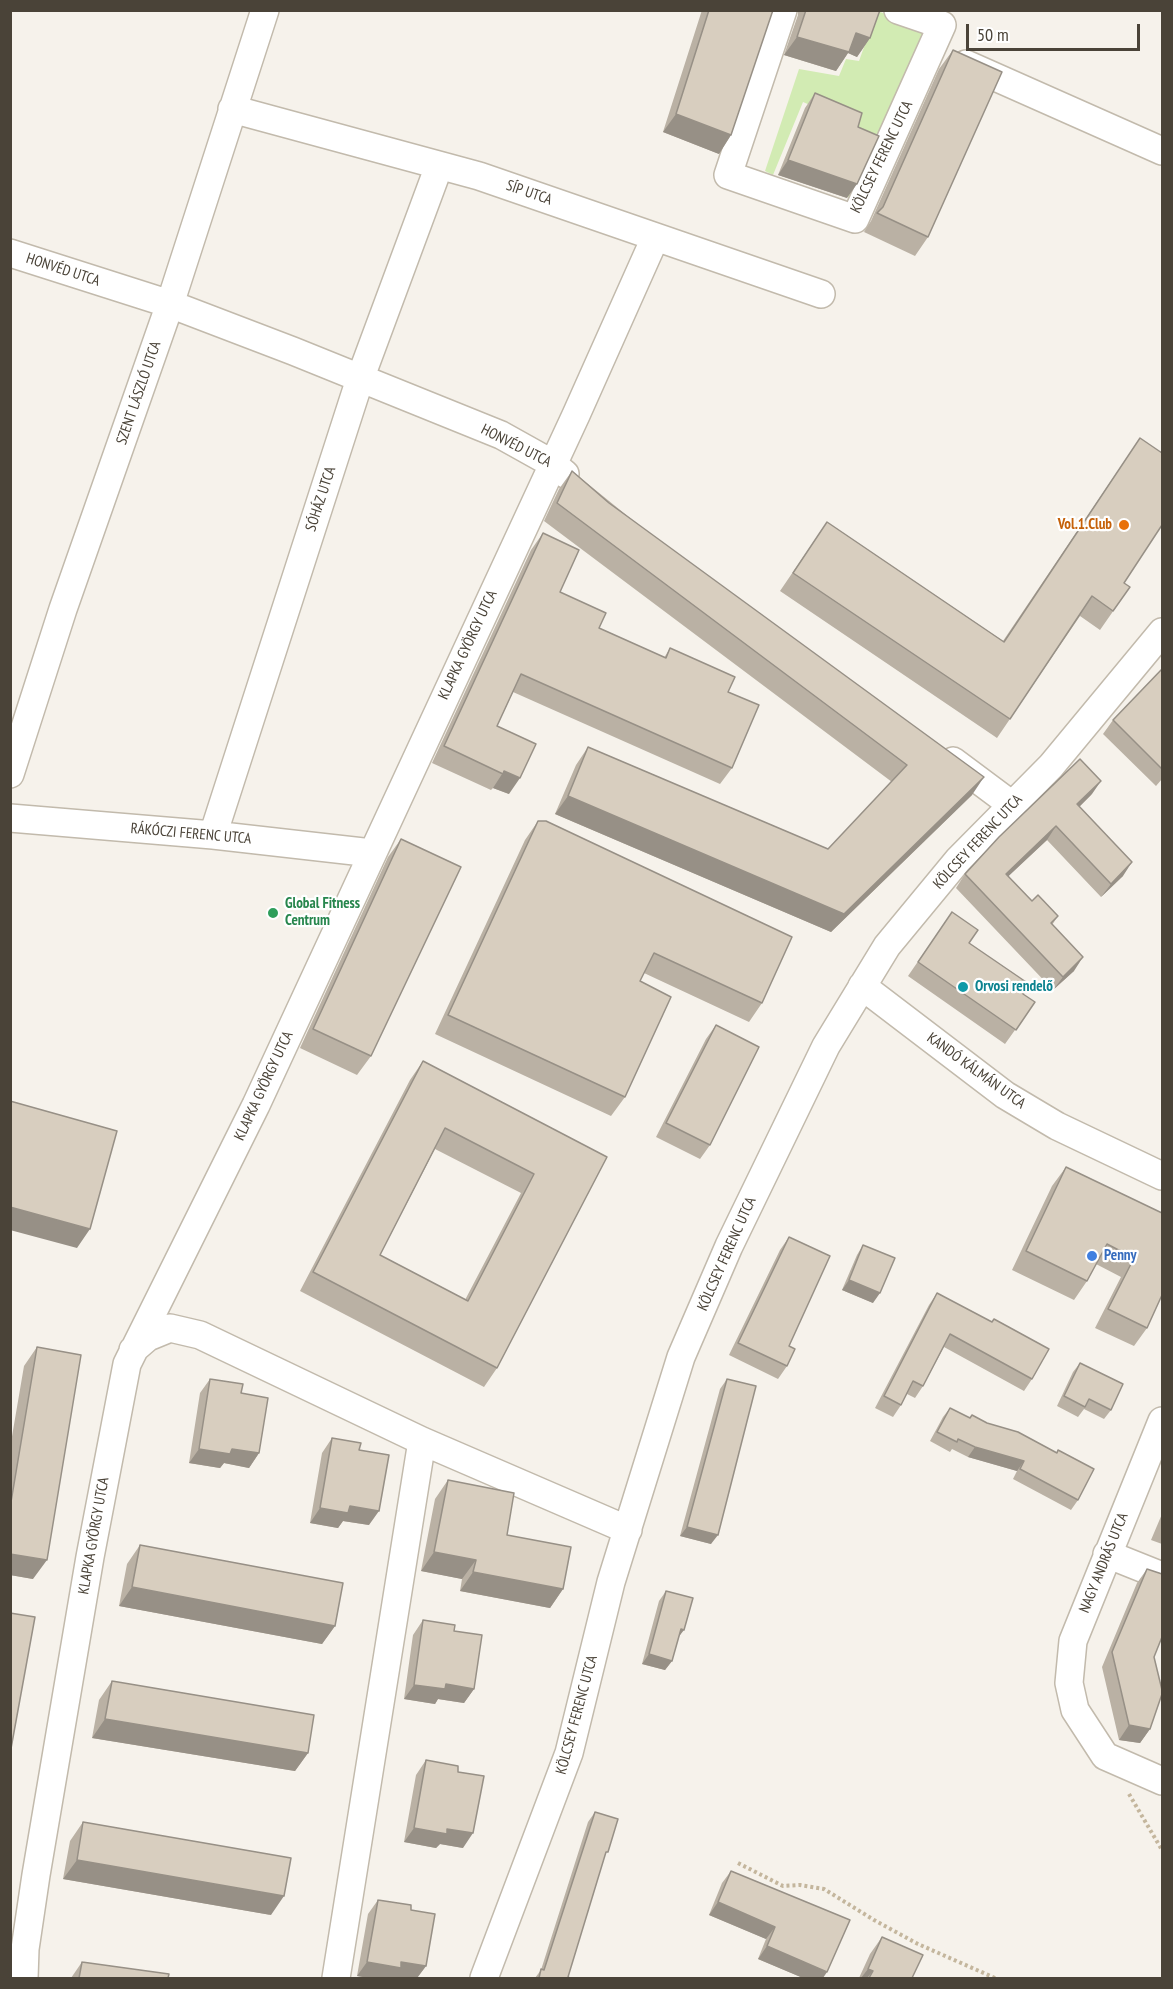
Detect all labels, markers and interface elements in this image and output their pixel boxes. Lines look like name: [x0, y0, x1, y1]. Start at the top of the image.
scale bar: [969, 12, 1143, 50]
text: 50 m: [977, 23, 1009, 46]
street label: KÖLCSEY FERENC UTCA: [847, 98, 917, 216]
street label: SÍP UTCA: [504, 177, 554, 209]
street label: HONVÉD UTCA: [24, 250, 102, 290]
street label: SZENT LÁSZLÓ UTCA: [113, 339, 165, 447]
street label: HONVÉD UTCA: [478, 421, 554, 471]
street label: SÓHÁZ UTCA: [302, 464, 340, 534]
place label: Vol.1.Club: [1058, 516, 1112, 534]
marker: Vol.1.Club: [1117, 518, 1131, 532]
street label: KLAPKA GYÖRGY UTCA: [435, 587, 501, 703]
street label: KÖLCSEY FERENC UTCA: [930, 791, 1026, 893]
street label: RÁKÓCZI FERENC UTCA: [130, 820, 252, 848]
place label: Global Fitness Centrum: [285, 895, 360, 930]
marker: Global Fitness Centrum: [266, 906, 280, 920]
place label: Orvosi rendelő: [975, 978, 1053, 996]
marker: Orvosi rendelő: [956, 980, 970, 994]
street label: KLAPKA GYÖRGY UTCA: [231, 1028, 297, 1144]
street label: KANDÓ KÁLMÁN UTCA: [923, 1029, 1029, 1113]
street label: KÖLCSEY FERENC UTCA: [694, 1194, 760, 1314]
place label: Penny: [1104, 1247, 1137, 1265]
marker: Penny: [1085, 1249, 1099, 1263]
street label: KLAPKA GYÖRGY UTCA: [75, 1476, 113, 1596]
street label: NAGY ANDRÁS UTCA: [1076, 1510, 1132, 1616]
street label: KÖLCSEY FERENC UTCA: [552, 1654, 602, 1776]

